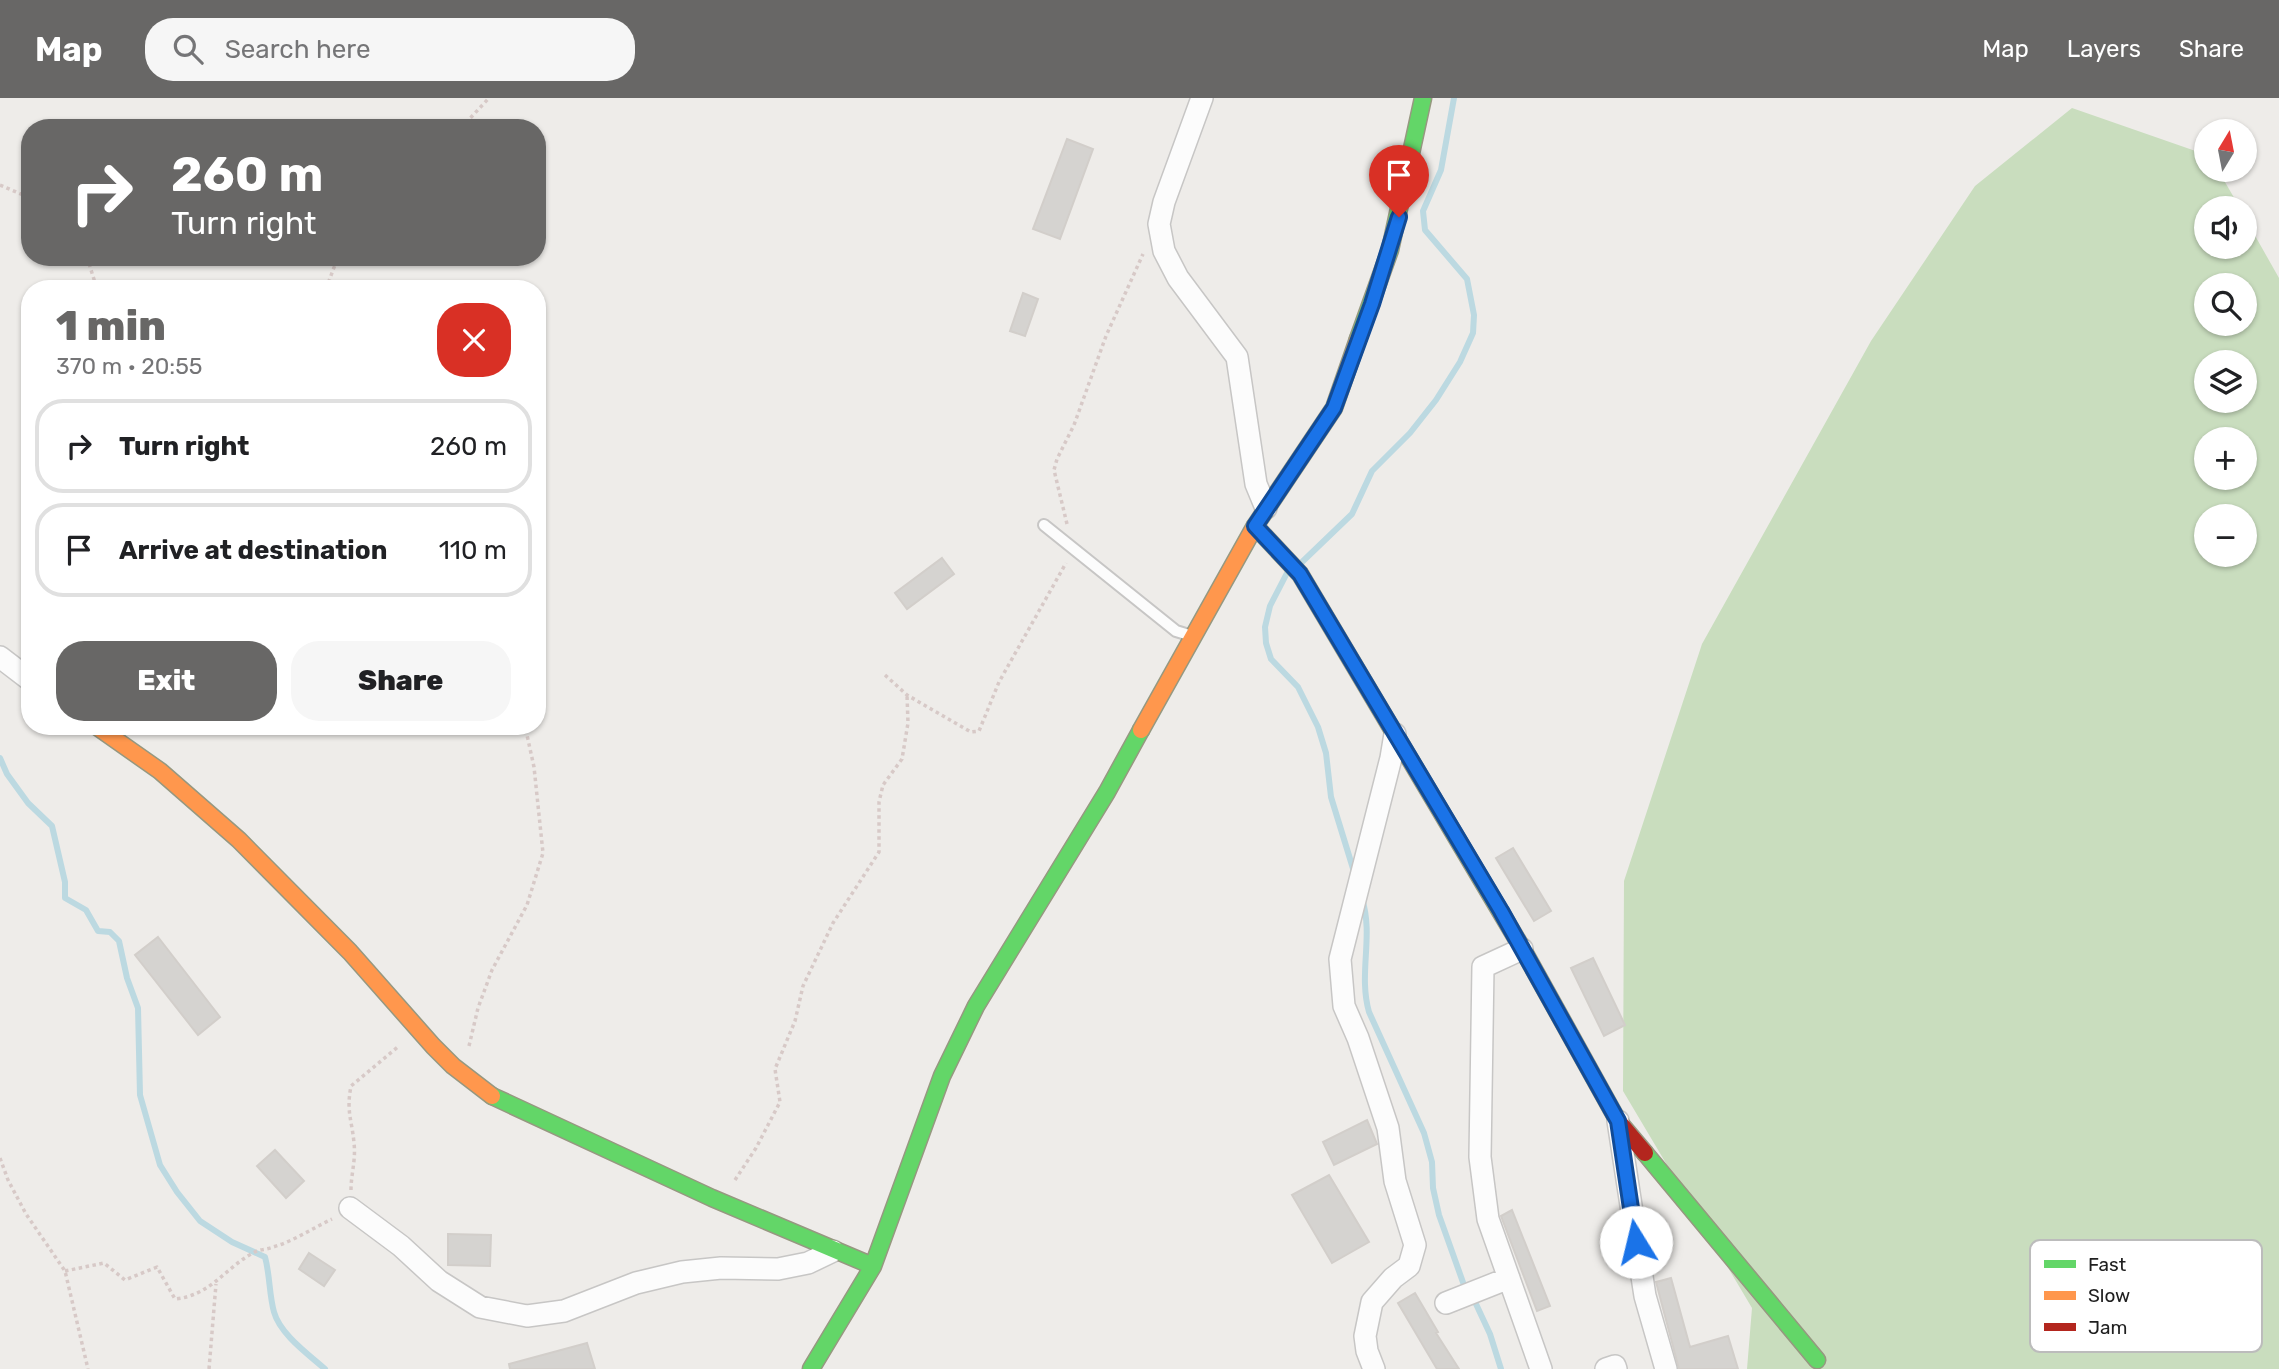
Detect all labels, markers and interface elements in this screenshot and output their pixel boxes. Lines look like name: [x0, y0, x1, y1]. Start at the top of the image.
search box: [145, 18, 635, 81]
text: Map: [35, 30, 103, 69]
icon: search: [169, 30, 207, 68]
text: Search here: [225, 34, 370, 65]
text: Map: [1982, 35, 2029, 63]
text: Layers: [2067, 35, 2141, 63]
text: Share: [2179, 35, 2244, 63]
north arrow: [2194, 119, 2258, 182]
map controls: [2194, 119, 2257, 567]
text: 260 m: [171, 145, 323, 203]
pin: [1369, 145, 1429, 217]
icon: right: [56, 147, 147, 238]
icon: arrive: [1380, 156, 1418, 194]
button: sound: [2194, 196, 2257, 259]
text: Turn right: [171, 204, 316, 242]
button: search: [2194, 273, 2257, 336]
text: 1 min: [56, 301, 166, 351]
button: close: [437, 303, 511, 377]
button: layers: [2194, 350, 2257, 413]
text: 370 m · 20:55: [56, 352, 203, 380]
icon: right: [60, 427, 98, 465]
button: +: [2194, 427, 2257, 490]
text: Turn right: [119, 431, 249, 462]
text: 260 m: [430, 431, 507, 462]
button: −: [2194, 504, 2257, 567]
icon: arrive: [60, 531, 98, 569]
text: Arrive at destination: [119, 535, 387, 566]
text: 110 m: [439, 535, 507, 566]
button: Exit: [56, 641, 277, 721]
button: Share: [291, 641, 511, 721]
position arrow: [1599, 1205, 1673, 1279]
legend: [2030, 1240, 2262, 1352]
text: Fast: [2088, 1253, 2127, 1276]
text: Slow: [2088, 1284, 2130, 1307]
text: Jam: [2088, 1316, 2127, 1339]

